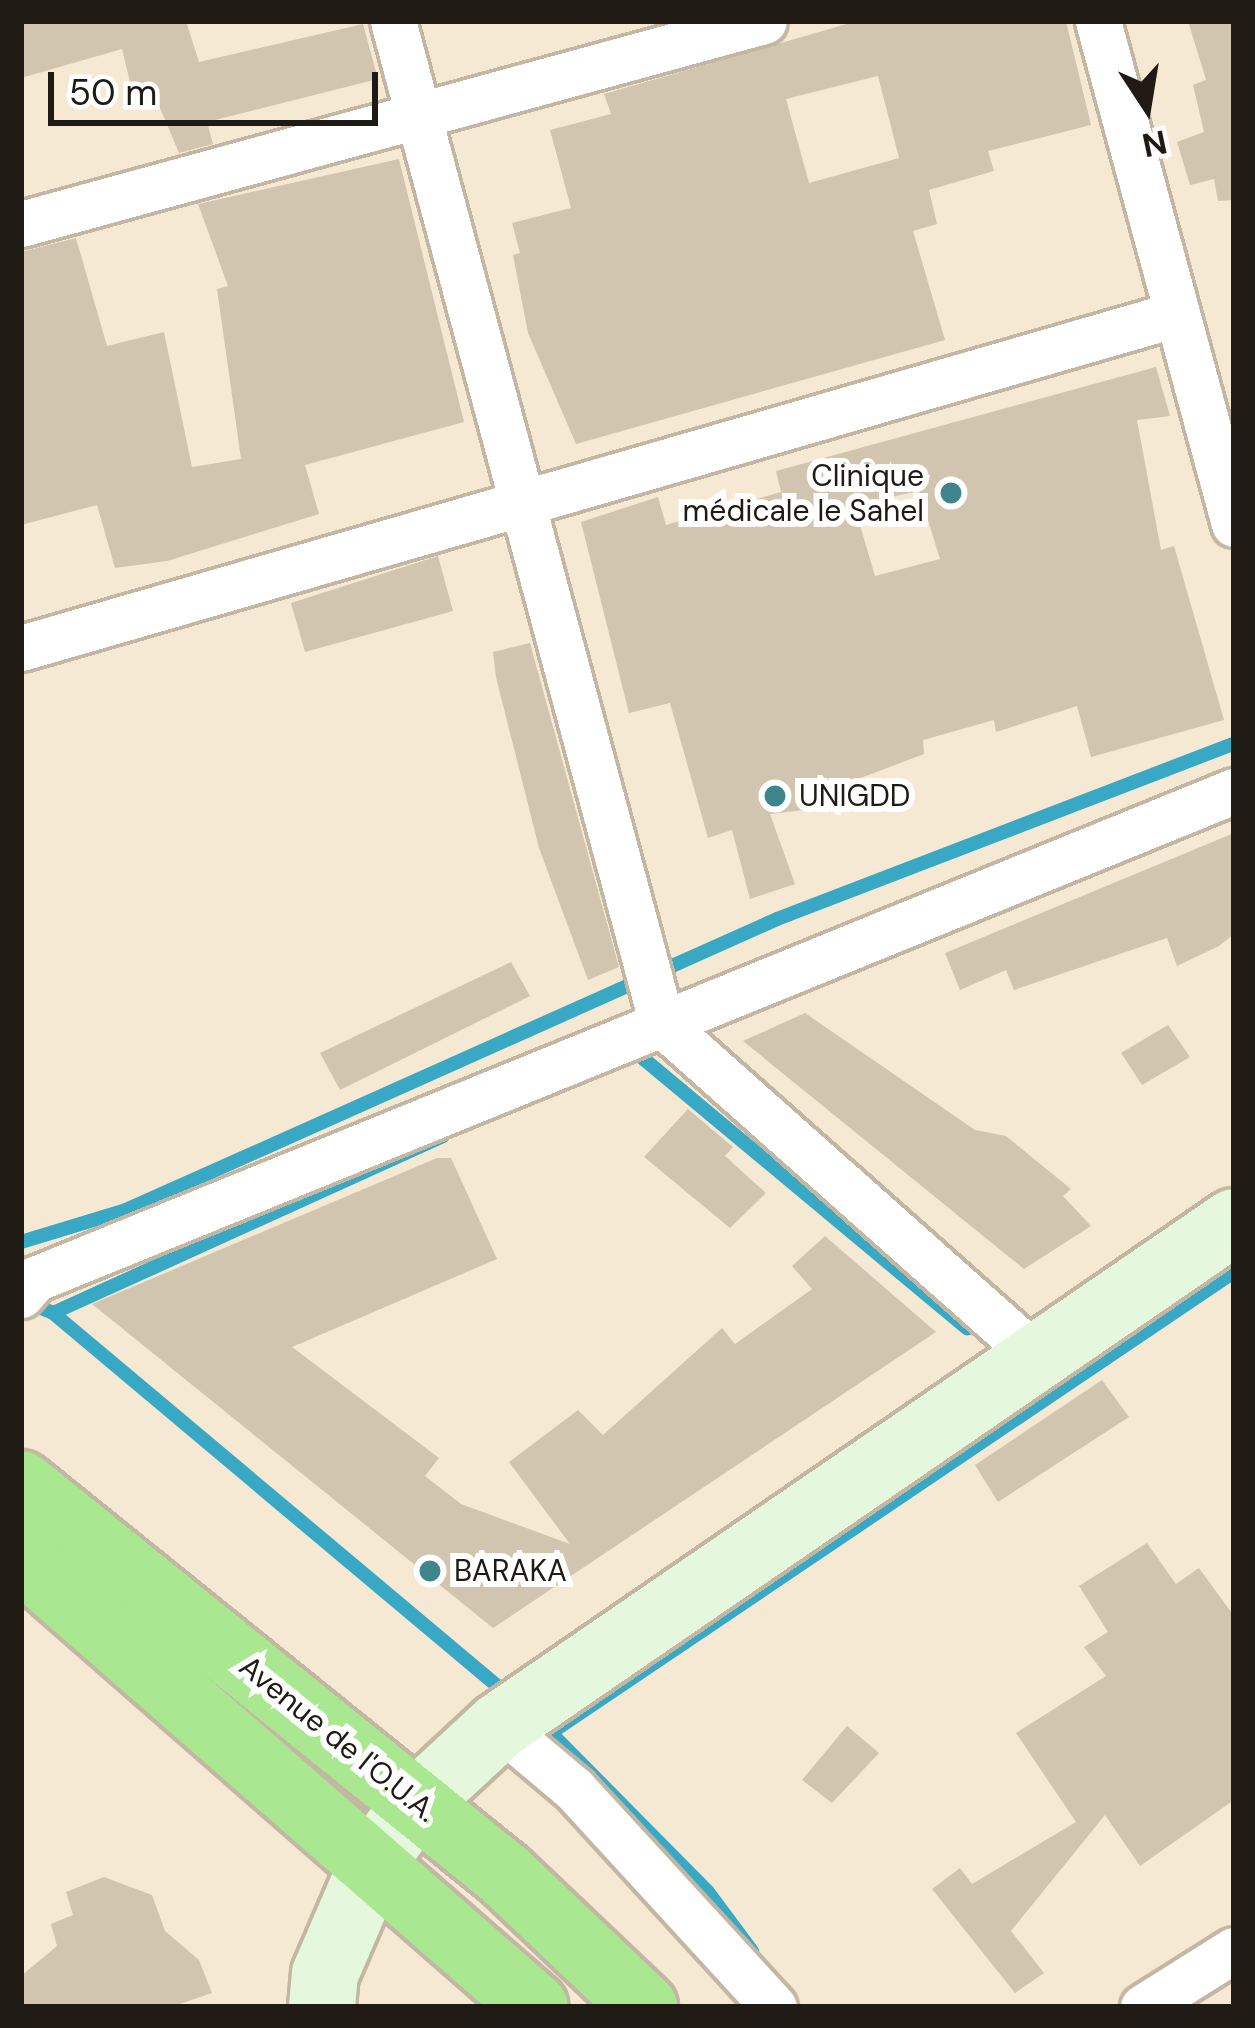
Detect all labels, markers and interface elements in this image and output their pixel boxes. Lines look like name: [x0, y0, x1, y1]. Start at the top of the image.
scale bar: [54, 48, 384, 122]
north arrow: [1087, 48, 1207, 168]
text: 50 m: [69, 69, 157, 116]
text: N: [1138, 120, 1171, 167]
place label: Clinique médicale le Sahel: [683, 458, 924, 528]
marker: Clinique médicale le Sahel: [935, 477, 967, 509]
place label: UNIGDD: [799, 778, 910, 814]
marker: UNIGDD: [762, 783, 788, 809]
place label: BARAKA: [454, 1553, 567, 1589]
marker: BARAKA: [417, 1558, 443, 1584]
street label: Avenue de l'O.U.A.: [232, 1648, 444, 1830]

